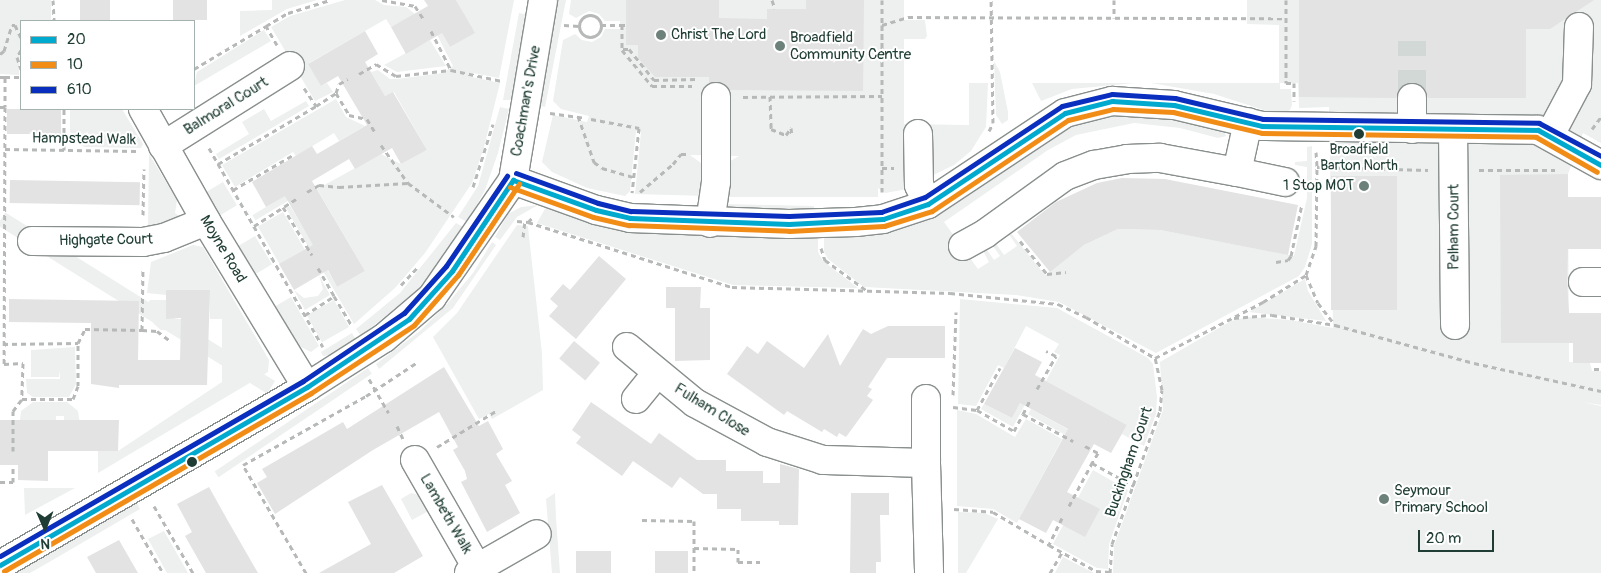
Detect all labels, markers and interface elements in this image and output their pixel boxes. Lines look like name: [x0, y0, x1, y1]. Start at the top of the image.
legend: [20, 20, 195, 110]
place label: Christ The Lord: [671, 26, 766, 44]
place label: Broadfield Community Centre: [790, 28, 911, 63]
marker: Christ The Lord: [655, 29, 667, 41]
text: 20: [67, 30, 86, 49]
marker: Broadfield Community Centre: [774, 40, 786, 52]
street label: Coachman's Drive: [507, 44, 545, 158]
text: 10: [67, 55, 83, 74]
street label: Balmoral Court: [181, 73, 271, 139]
text: 610: [67, 80, 92, 99]
street label: Hampstead Walk: [32, 129, 136, 149]
marker: Broadfield Barton North: [1354, 129, 1364, 139]
place label: Broadfield Barton North: [1320, 142, 1398, 174]
place label: 1 Stop MOT: [1283, 177, 1354, 195]
marker: 1 Stop MOT: [1358, 180, 1370, 192]
street label: Pelham Court: [1445, 184, 1463, 270]
street label: Moyne Road: [196, 212, 250, 286]
street label: Highgate Court: [59, 230, 153, 250]
street label: Fulham Close: [671, 380, 753, 440]
street label: Buckingham Court: [1102, 404, 1156, 520]
unlabelled marker: [187, 457, 197, 467]
street label: Lambeth Walk: [416, 471, 476, 557]
place label: Seymour Primary School: [1394, 481, 1488, 516]
marker: Seymour Primary School: [1378, 493, 1390, 505]
north arrow: [20, 503, 70, 553]
scale bar: [1421, 520, 1497, 552]
text: 20 m: [1426, 529, 1461, 548]
text: N: [40, 535, 50, 552]

